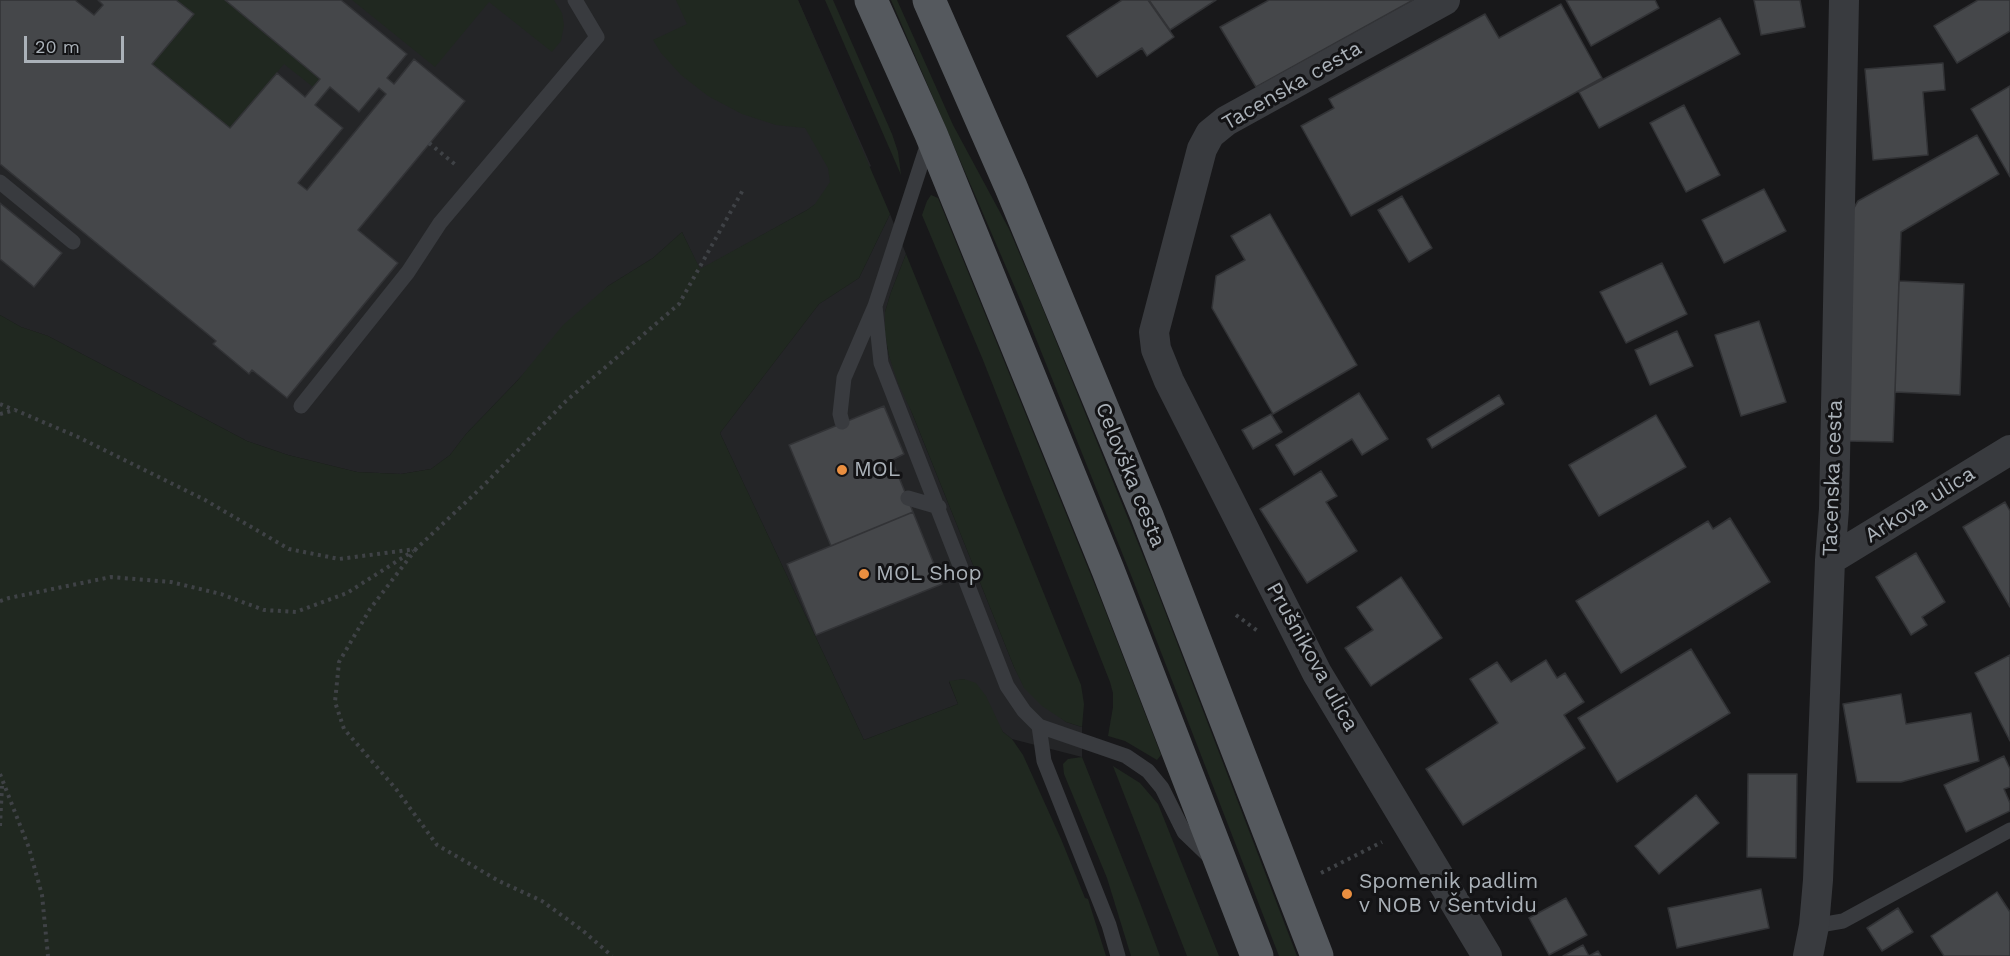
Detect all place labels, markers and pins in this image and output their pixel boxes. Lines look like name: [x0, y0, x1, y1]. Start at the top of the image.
place label: MOL: [854, 457, 900, 483]
marker: MOL: [835, 463, 849, 477]
place label: MOL Shop: [876, 561, 982, 587]
marker: MOL Shop: [857, 567, 871, 581]
place label: Spomenik padlim v NOB v Šentvidu: [1359, 869, 1538, 919]
marker: Spomenik padlim v NOB v Šentvidu: [1340, 887, 1354, 901]

